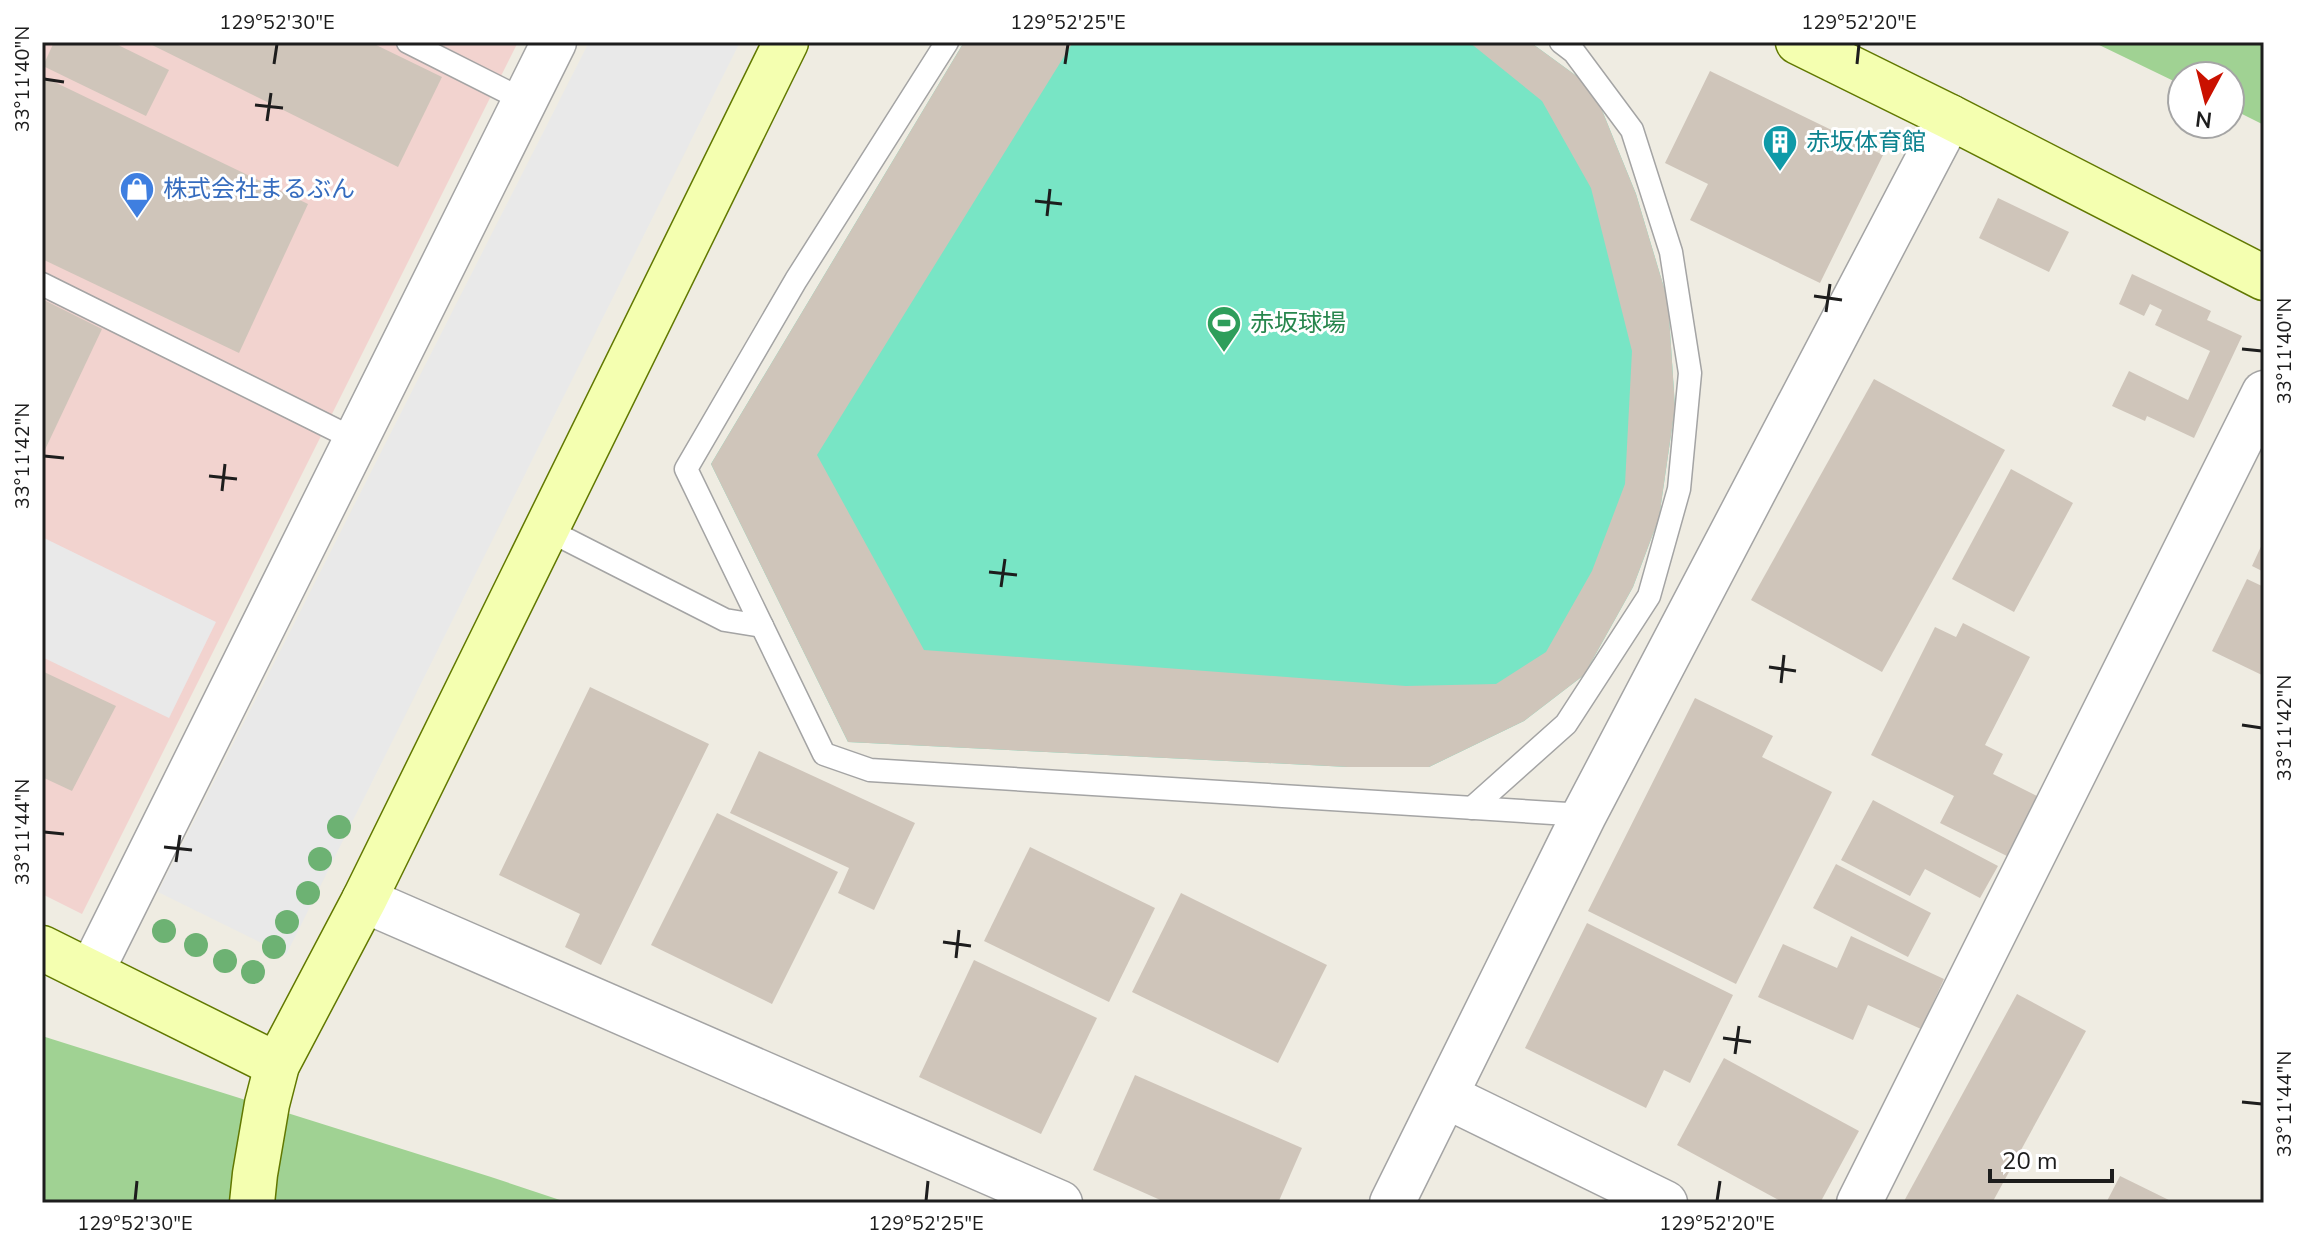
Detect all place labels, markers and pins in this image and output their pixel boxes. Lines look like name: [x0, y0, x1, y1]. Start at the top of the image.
building icon: 赤坂体育館: [1761, 123, 1799, 173]
place label: 赤坂体育館: [1806, 126, 1926, 158]
shop icon: 株式会社まるぶん: [118, 170, 156, 220]
place label: 株式会社まるぶん: [163, 173, 355, 205]
sports icon: 赤坂球場: [1205, 304, 1243, 354]
place label: 赤坂球場: [1250, 307, 1346, 339]

